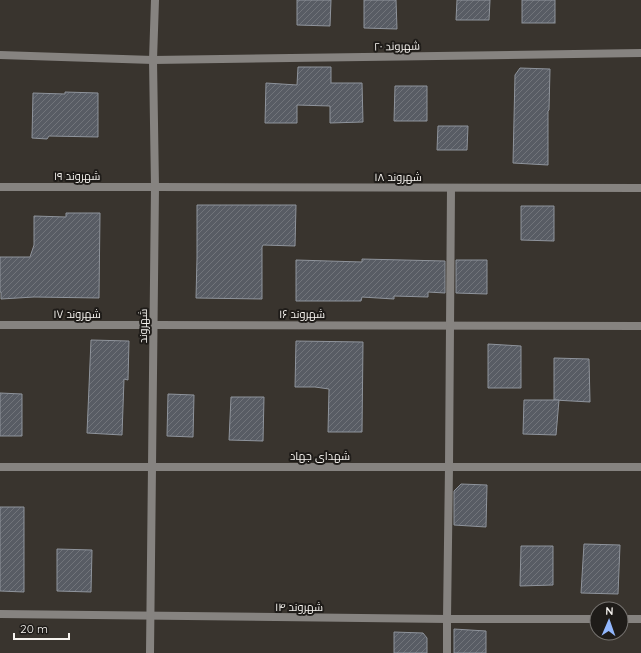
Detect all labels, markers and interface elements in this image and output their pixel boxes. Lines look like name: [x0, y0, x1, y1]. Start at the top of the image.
street label: شهروند ۲۰: [374, 39, 420, 53]
street label: شهروند ۱۹: [54, 169, 100, 183]
street label: شهروند ۱۸: [374, 170, 422, 184]
street label: شهروند ۱۷: [53, 307, 101, 321]
street label: شهروند ۱۶: [279, 307, 325, 321]
street label: شهروند: [136, 309, 150, 343]
street label: شهدای جهاد: [290, 449, 350, 463]
street label: شهروند ۱۴: [275, 600, 323, 614]
north arrow: [589, 601, 629, 641]
text: N: [605, 604, 614, 618]
scale bar: [14, 615, 69, 641]
text: 20 m: [20, 621, 48, 636]

